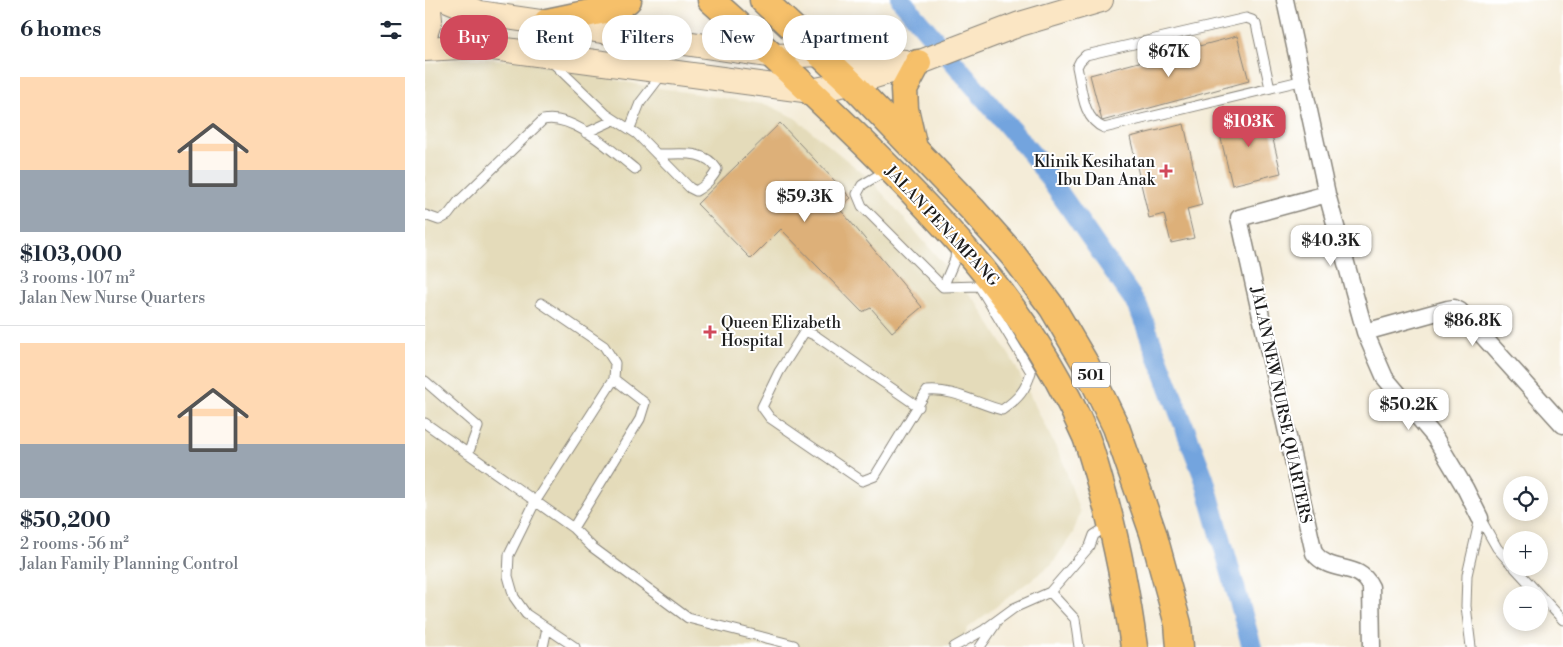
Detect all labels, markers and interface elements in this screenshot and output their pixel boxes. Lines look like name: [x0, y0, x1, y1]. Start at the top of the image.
chip: Buy: [440, 15, 508, 60]
chip: Rent: [518, 15, 592, 60]
chip: Filters: [602, 15, 692, 60]
chip: New: [702, 15, 773, 60]
chip: Apartment: [783, 15, 907, 60]
icon: filters: [377, 16, 405, 44]
text: 6 homes: [20, 17, 101, 43]
pin: $67K: [1139, 36, 1199, 78]
text: $67K: [1148, 42, 1190, 62]
pin: $103K: [1214, 106, 1284, 148]
icon: home: [168, 110, 258, 200]
text: $103K: [1224, 112, 1274, 132]
place label: Klinik Kesihatan Ibu Dan Anak: [1034, 152, 1157, 190]
street label: JALAN PENAMPANG: [880, 161, 1003, 291]
marker: Klinik Kesihatan Ibu Dan Anak: [1159, 164, 1173, 178]
pin: $59.3K: [764, 180, 846, 223]
text: $59.3K: [777, 187, 833, 207]
pin: $40.3K: [1290, 224, 1372, 267]
text: $40.3K: [1302, 231, 1360, 251]
text: $103,000: [20, 242, 122, 268]
text: 3 rooms · 107 m²: [20, 268, 135, 288]
street label: JALAN NEW NURSE QUARTERS: [1246, 284, 1316, 525]
text: Jalan New Nurse Quarters: [20, 288, 205, 308]
pin: $86.8K: [1432, 304, 1514, 347]
text: $86.8K: [1444, 311, 1502, 331]
place label: Queen Elizabeth Hospital: [721, 313, 842, 351]
marker: Queen Elizabeth Hospital: [703, 325, 717, 339]
road number: 501: [1072, 362, 1110, 388]
icon: home: [168, 375, 258, 465]
pin: $50.2K: [1368, 388, 1450, 431]
text: $50.2K: [1380, 395, 1438, 415]
map controls: [1503, 476, 1548, 631]
button: locate: [1503, 476, 1548, 521]
text: $50,200: [20, 508, 111, 534]
button: +: [1503, 531, 1548, 576]
text: 2 rooms · 56 m²: [20, 534, 129, 554]
text: Jalan Family Planning Control: [20, 554, 238, 574]
button: −: [1503, 586, 1548, 631]

